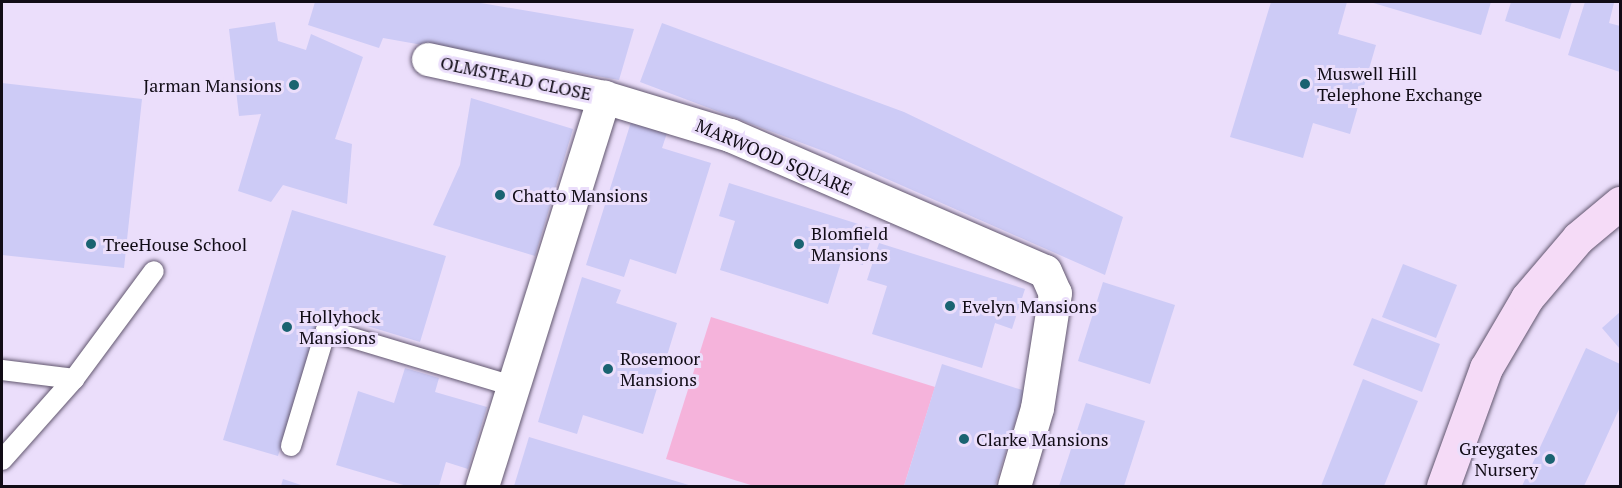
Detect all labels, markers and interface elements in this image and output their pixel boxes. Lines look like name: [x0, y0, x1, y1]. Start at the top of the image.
street label: OLMSTEAD CLOSE: [438, 51, 594, 105]
place label: Muswell Hill Telephone Exchange: [1317, 63, 1482, 106]
place label: Jarman Mansions: [143, 74, 282, 96]
marker: Muswell Hill Telephone Exchange: [1298, 77, 1312, 91]
marker: Jarman Mansions: [287, 78, 301, 92]
street label: MARWOOD SQUARE: [693, 114, 855, 200]
place label: Chatto Mansions: [512, 184, 648, 206]
marker: Chatto Mansions: [493, 188, 507, 202]
place label: Blomfield Mansions: [811, 223, 888, 266]
place label: TreeHouse School: [103, 233, 247, 255]
marker: TreeHouse School: [84, 237, 98, 251]
marker: Blomfield Mansions: [792, 237, 806, 251]
place label: Evelyn Mansions: [962, 295, 1097, 317]
marker: Evelyn Mansions: [943, 299, 957, 313]
place label: Hollyhock Mansions: [299, 306, 380, 348]
marker: Hollyhock Mansions: [280, 320, 294, 334]
place label: Rosemoor Mansions: [620, 348, 700, 391]
marker: Rosemoor Mansions: [601, 362, 615, 376]
place label: Clarke Mansions: [976, 428, 1109, 450]
marker: Clarke Mansions: [957, 432, 971, 446]
place label: Greygates Nursery: [1459, 438, 1538, 480]
marker: Greygates Nursery: [1543, 452, 1557, 466]

